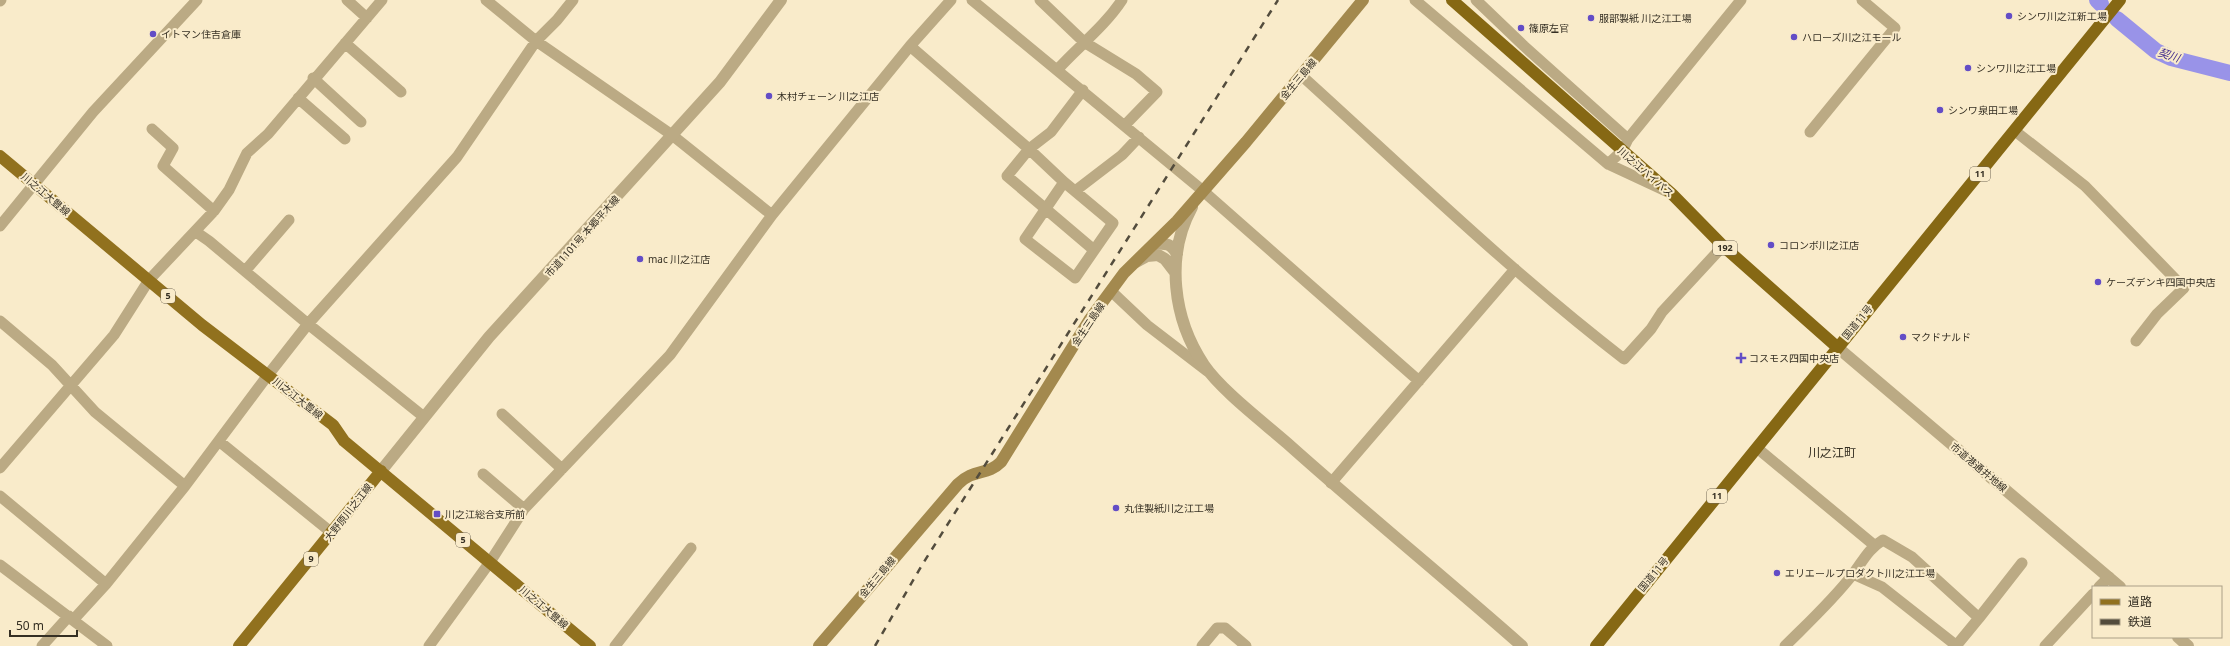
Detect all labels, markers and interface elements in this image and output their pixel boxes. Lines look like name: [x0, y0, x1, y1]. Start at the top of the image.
place label: シンワ川之江新工場: [2017, 9, 2107, 23]
place label: 服部製紙 川之江工場: [1599, 11, 1692, 25]
marker: シンワ川之江新工場: [2004, 11, 2014, 21]
marker: 服部製紙 川之江工場: [1586, 13, 1596, 23]
place label: 篠原左官: [1529, 21, 1569, 35]
marker: 篠原左官: [1516, 23, 1526, 33]
place label: イトマン住吉倉庫: [161, 27, 241, 41]
marker: イトマン住吉倉庫: [148, 29, 158, 39]
place label: ハローズ川之江モール: [1802, 30, 1902, 44]
marker: ハローズ川之江モール: [1789, 32, 1799, 42]
water label: 契川: [2156, 44, 2183, 65]
street label: 金生三島線: [1277, 55, 1319, 103]
place label: シンワ川之江工場: [1976, 61, 2056, 75]
marker: シンワ川之江工場: [1963, 63, 1973, 73]
place label: 木村チェーン 川之江店: [777, 89, 879, 103]
marker: 木村チェーン 川之江店: [764, 91, 774, 101]
place label: シンワ泉田工場: [1948, 103, 2018, 117]
marker: シンワ泉田工場: [1935, 105, 1945, 115]
street label: 川之江バイパス: [1615, 144, 1677, 200]
road number: 11: [1970, 167, 1990, 181]
street label: 川之江大豊線: [19, 169, 73, 219]
street label: 市道1101号 本郷平木線: [542, 192, 622, 280]
place label: コロンボ川之江店: [1779, 238, 1859, 252]
marker: コロンボ川之江店: [1766, 240, 1776, 250]
road number: 192: [1713, 241, 1737, 255]
place label: mac 川之江店: [648, 252, 710, 266]
marker: mac 川之江店: [635, 254, 645, 264]
place label: ケーズデンキ四国中央店: [2106, 275, 2216, 289]
marker: ケーズデンキ四国中央店: [2093, 277, 2103, 287]
road number: 5: [161, 289, 175, 303]
street label: 金生三島線: [1068, 299, 1108, 349]
street label: 国道11号: [1839, 301, 1875, 343]
place label: マクドナルド: [1911, 330, 1971, 344]
marker: マクドナルド: [1898, 332, 1908, 342]
place label: コスモス四国中央店: [1749, 351, 1839, 365]
marker: コスモス四国中央店: [1736, 353, 1746, 363]
street label: 川之江大豊線: [270, 374, 326, 422]
street label: 市道港通井地線: [1948, 439, 2010, 495]
district label: 川之江町: [1808, 444, 1856, 461]
street label: 大野原川之江線: [321, 480, 375, 544]
road number: 11: [1707, 489, 1727, 503]
place label: 丸住製紙川之江工場: [1124, 501, 1214, 515]
marker: 丸住製紙川之江工場: [1111, 503, 1121, 513]
place label: 川之江総合支所前: [445, 507, 525, 521]
marker: 川之江総合支所前: [432, 509, 442, 519]
road number: 5: [456, 533, 470, 547]
road number: 9: [304, 552, 318, 566]
street label: 金生三島線: [856, 553, 898, 601]
street label: 国道11号: [1635, 553, 1671, 595]
place label: エリエールプロダクト川之江工場: [1785, 566, 1935, 580]
marker: エリエールプロダクト川之江工場: [1772, 568, 1782, 578]
street label: 川之江大豊線: [517, 582, 571, 632]
legend: [2092, 586, 2222, 638]
text: 道路: [2128, 593, 2152, 610]
scale bar: [10, 612, 77, 638]
text: 鉄道: [2128, 613, 2152, 630]
text: 50 m: [16, 617, 44, 634]

